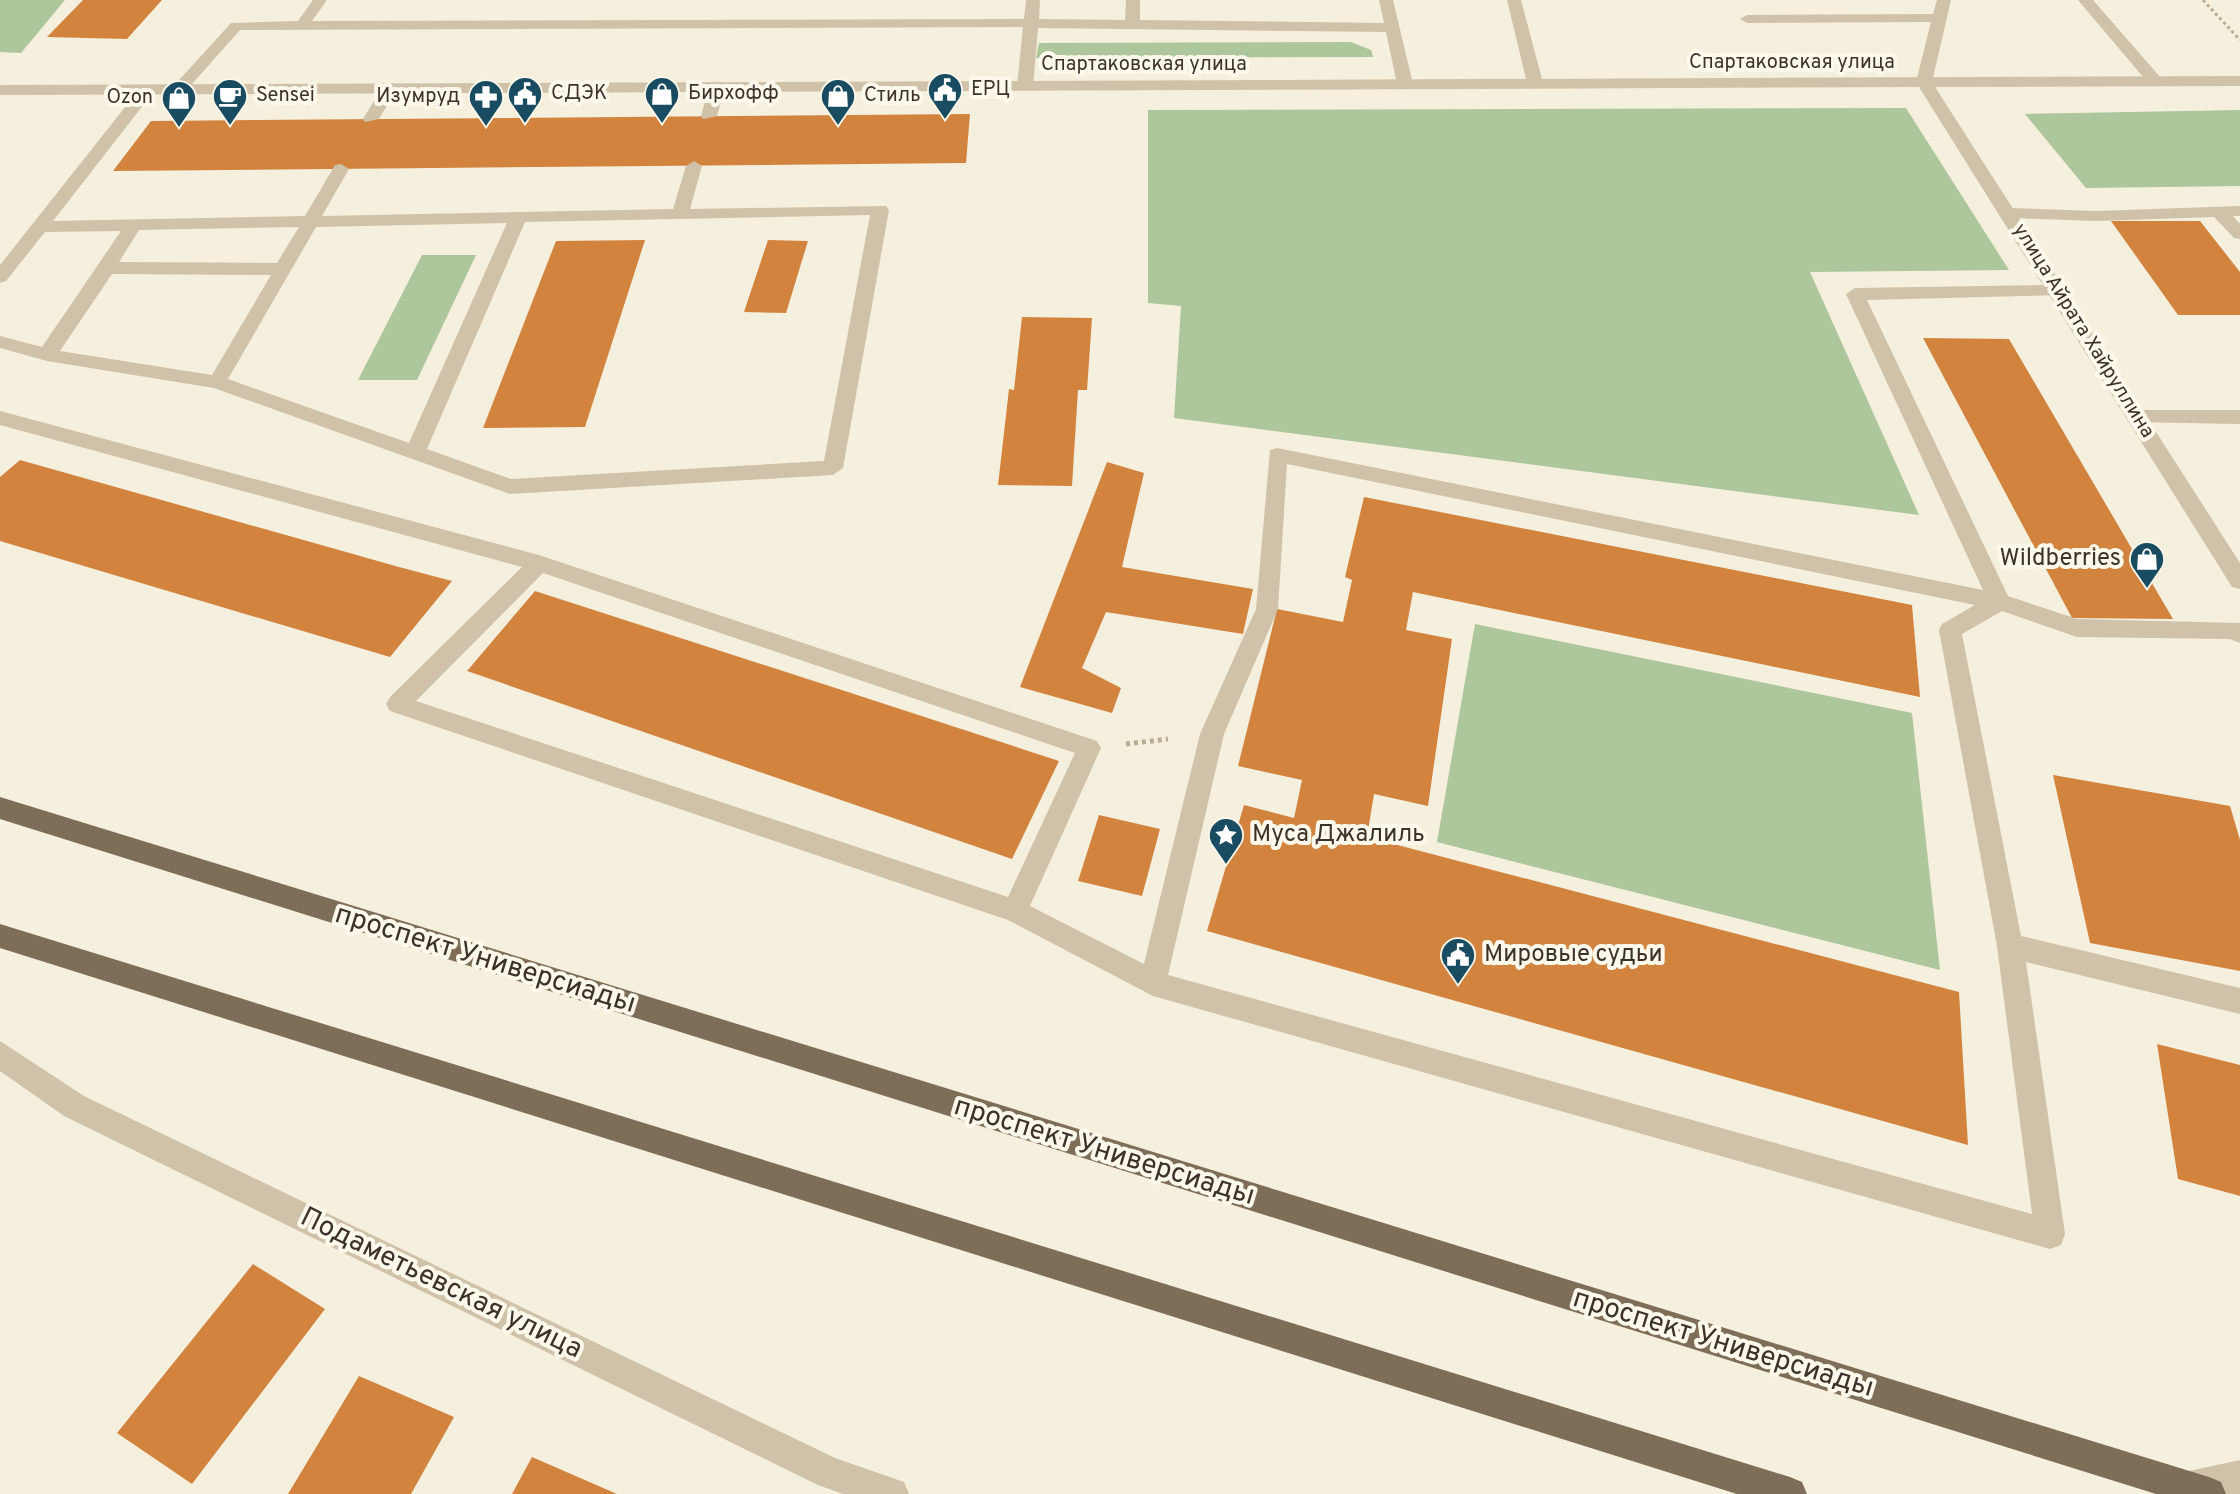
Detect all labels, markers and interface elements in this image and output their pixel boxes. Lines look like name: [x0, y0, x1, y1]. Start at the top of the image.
street label: Спартаковская улица: [1689, 50, 1895, 76]
street label: Спартаковская улица: [1041, 52, 1247, 78]
public building icon: ЕРЦ: [926, 71, 964, 121]
public building icon: СДЭК: [506, 75, 544, 125]
shop icon: Бирхофф: [643, 75, 681, 125]
cafe icon: Sensei: [211, 77, 249, 127]
shop icon: Стиль: [819, 77, 857, 127]
place label: ЕРЦ: [971, 77, 1010, 103]
pharmacy icon: Изумруд: [467, 78, 505, 128]
shop icon: Ozon: [160, 79, 198, 129]
place label: СДЭК: [551, 81, 607, 107]
place label: Бирхофф: [688, 81, 779, 107]
place label: Sensei: [256, 83, 315, 109]
place label: Стиль: [864, 83, 921, 109]
place label: Изумруд: [376, 84, 460, 110]
place label: Ozon: [107, 85, 153, 111]
street label: улица Айрата Хайруллина: [2006, 219, 2160, 443]
shop icon: Wildberries: [2128, 540, 2166, 590]
place label: Wildberries: [1999, 544, 2121, 574]
place icon: Муса Джалиль: [1207, 816, 1245, 866]
place label: Муса Джалиль: [1252, 820, 1425, 850]
street label: проспект Универсиады: [330, 897, 640, 1023]
public building icon: Мировые судьи: [1439, 936, 1477, 986]
place label: Мировые судьи: [1484, 940, 1663, 970]
street label: проспект Универсиады: [949, 1089, 1259, 1215]
street label: Подаметьевская улица: [294, 1200, 588, 1368]
street label: проспект Универсиады: [1568, 1281, 1878, 1407]

